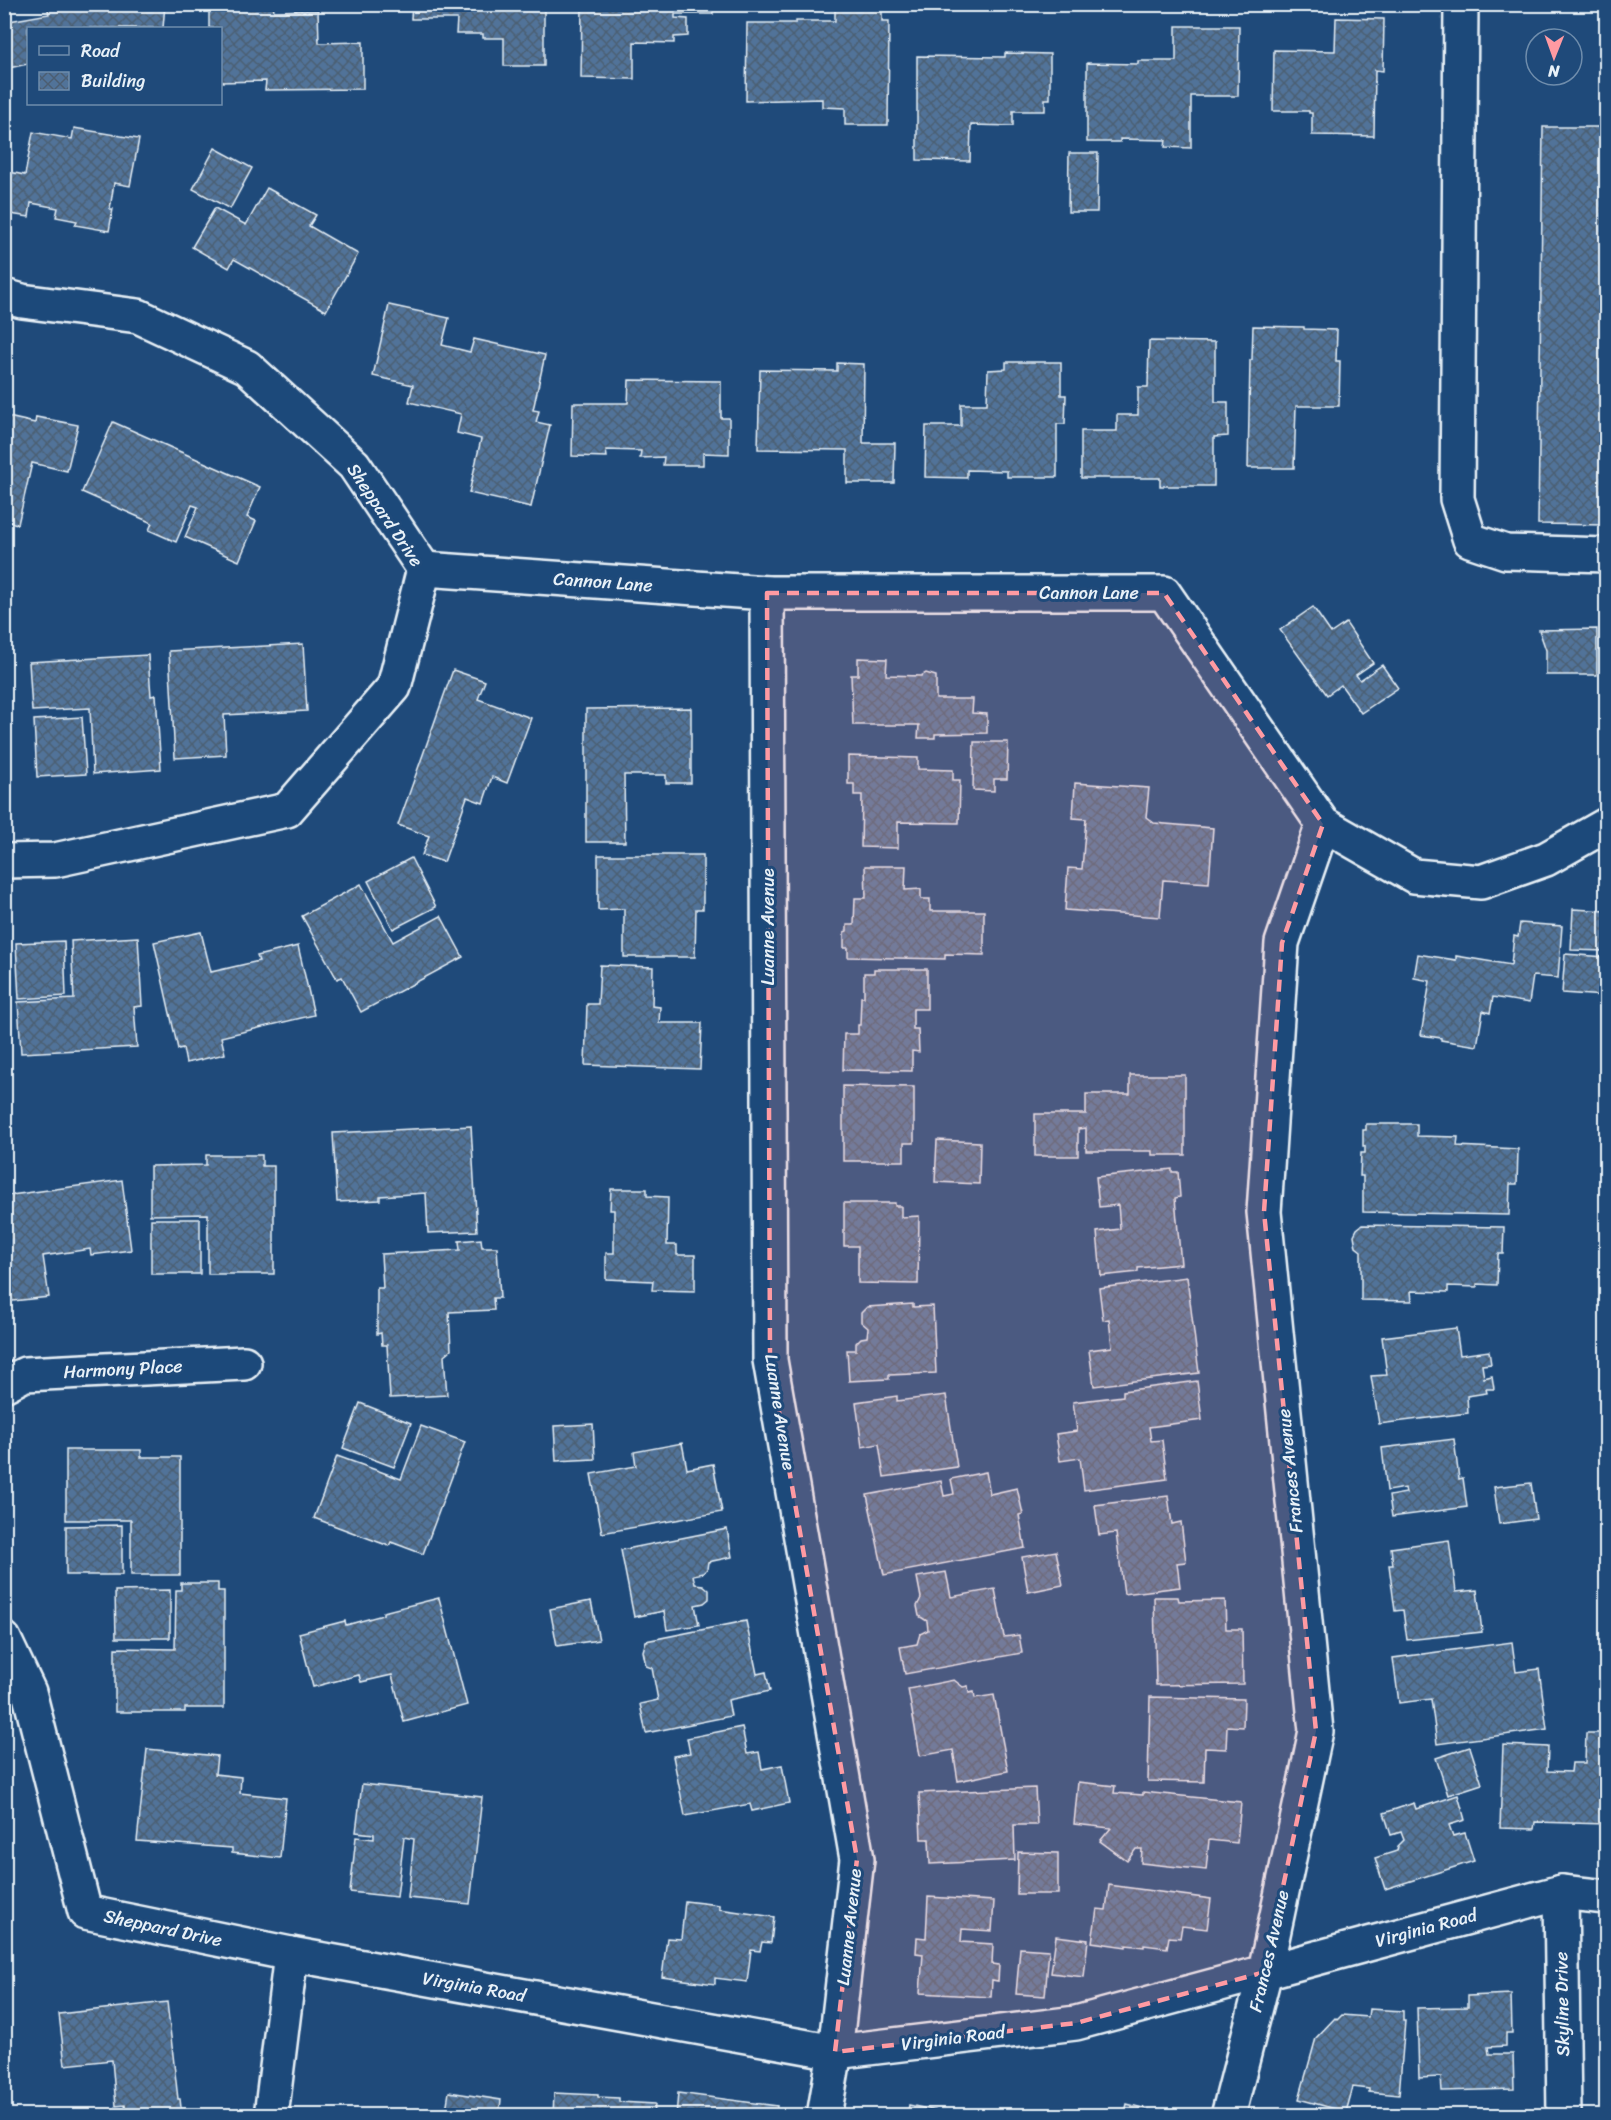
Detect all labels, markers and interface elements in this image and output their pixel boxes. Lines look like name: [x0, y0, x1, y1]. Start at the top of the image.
legend: [27, 27, 222, 105]
north arrow: [1524, 27, 1584, 87]
text: Road: [81, 35, 121, 67]
text: N: [1547, 57, 1561, 86]
text: Building: [81, 65, 145, 97]
street label: Sheppard Drive: [338, 456, 432, 574]
street label: Cannon Lane: [552, 563, 654, 601]
street label: Cannon Lane: [1039, 577, 1139, 609]
street label: Luanne Avenue: [752, 868, 784, 986]
street label: Harmony Place: [63, 1350, 183, 1388]
street label: Luanne Avenue: [755, 1352, 805, 1473]
street label: Frances Avenue: [1268, 1407, 1312, 1535]
street label: Luanne Avenue: [827, 1867, 871, 1987]
street label: Frances Avenue: [1239, 1887, 1299, 2015]
street label: Virginia Road: [1372, 1899, 1482, 1957]
street label: Sheppard Drive: [101, 1900, 225, 1956]
street label: Skyline Drive: [1545, 1951, 1579, 2057]
street label: Virginia Road: [420, 1962, 530, 2012]
street label: Virginia Road: [899, 2016, 1008, 2060]

